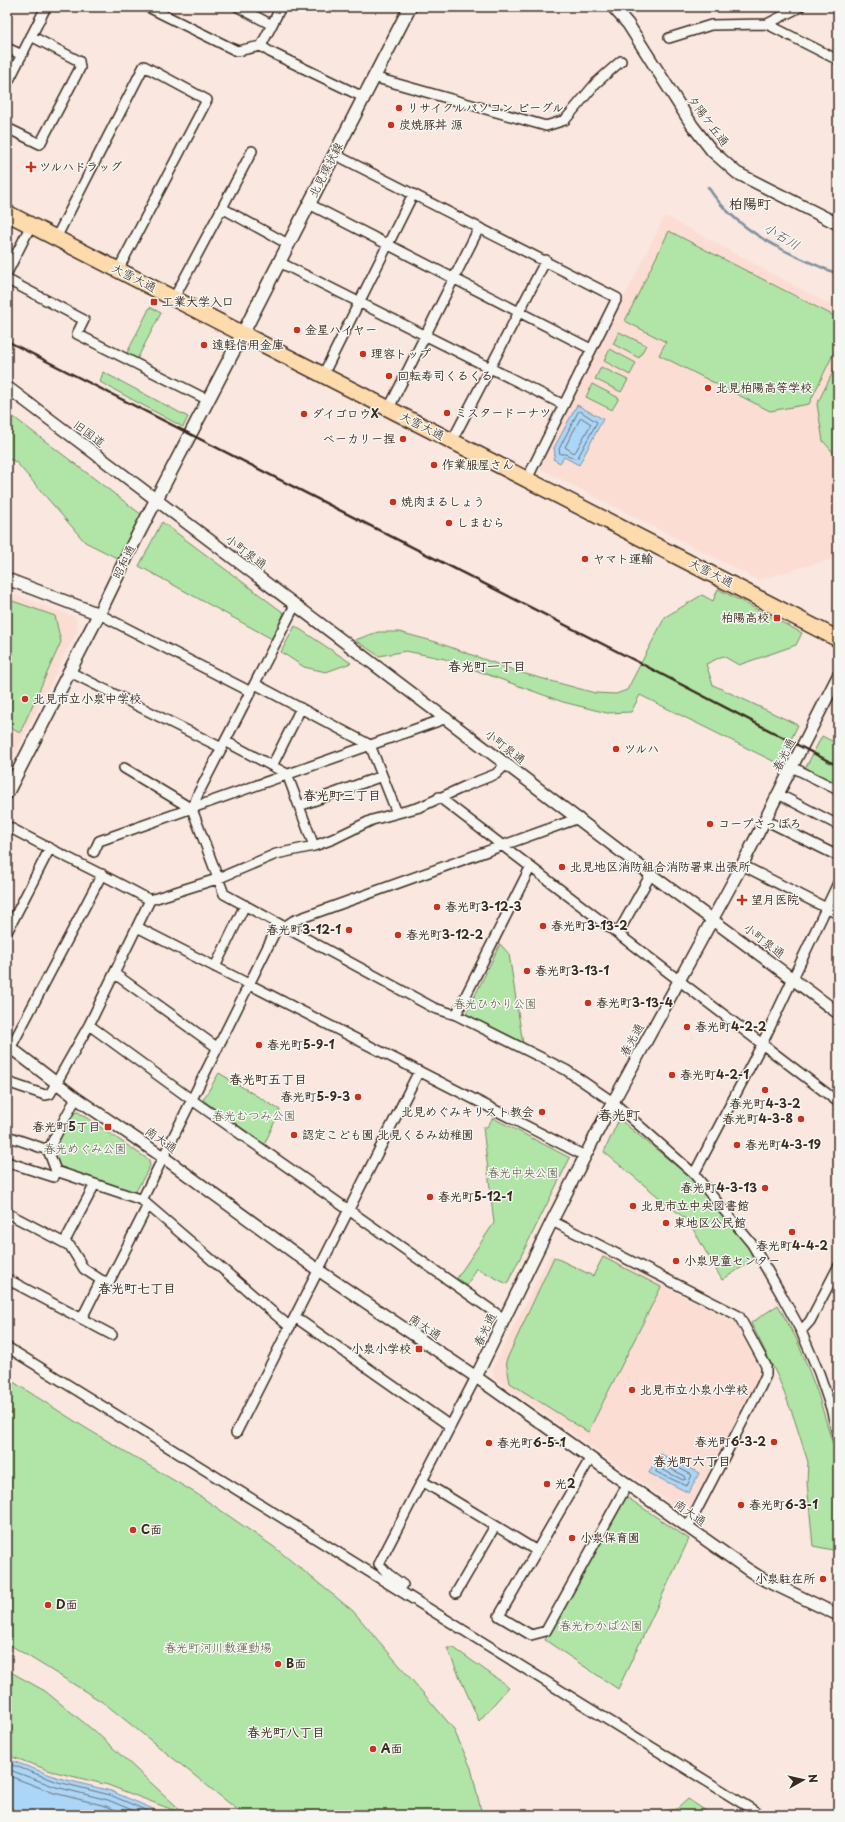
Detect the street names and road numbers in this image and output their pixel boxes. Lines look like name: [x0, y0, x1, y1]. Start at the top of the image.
street label: 夕陽ケ丘通: [684, 91, 734, 150]
street label: 北見環状線: [303, 139, 347, 200]
street label: 大雪大通: [109, 258, 160, 296]
street label: 大雪大通: [397, 406, 448, 444]
street label: 旧国道: [70, 415, 109, 451]
street label: 小町泉通: [222, 530, 271, 573]
street label: 昭和通: [107, 541, 139, 582]
street label: 大雪大通: [686, 553, 737, 591]
street label: 小町泉通: [481, 724, 530, 768]
street label: 春光通: [767, 734, 799, 775]
street label: 小町泉通: [740, 919, 789, 962]
street label: 春光通: [615, 1019, 648, 1060]
street label: 南大通: [142, 1121, 181, 1157]
street label: 南大通: [406, 1309, 446, 1344]
street label: 春光通: [468, 1309, 500, 1350]
street label: 南大通: [671, 1494, 710, 1530]

